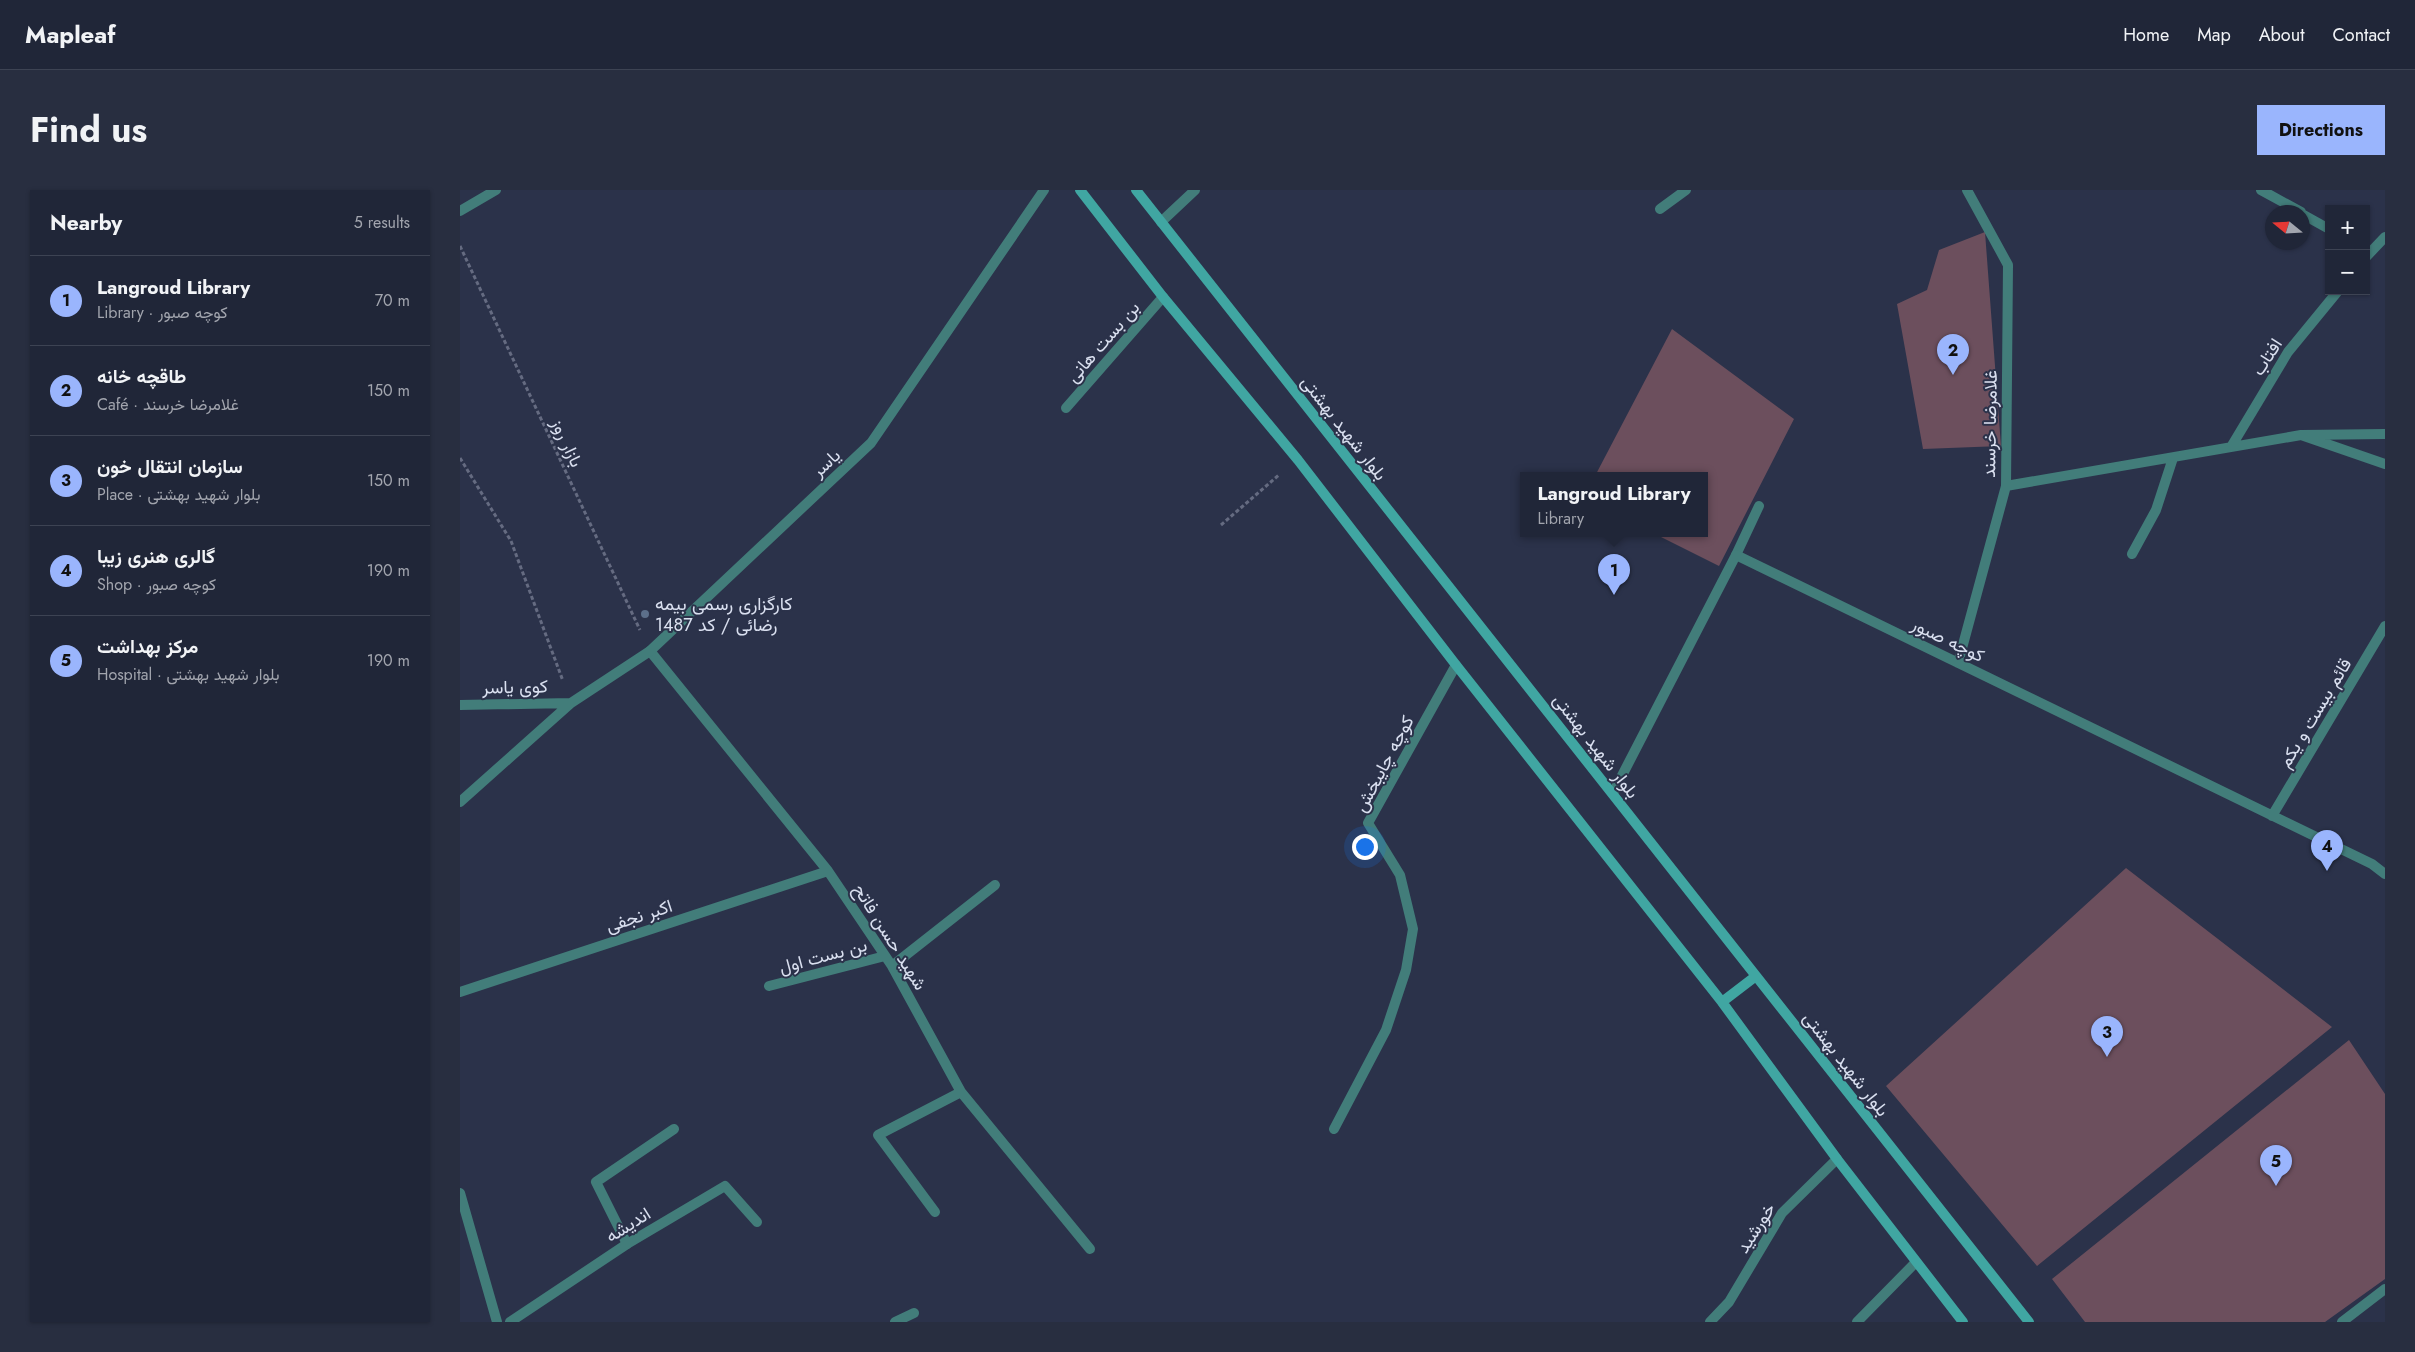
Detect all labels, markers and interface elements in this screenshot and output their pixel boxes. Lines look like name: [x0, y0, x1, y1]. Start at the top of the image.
text: Mapleaf: [25, 17, 116, 52]
text: Home: [2123, 22, 2169, 48]
text: Map: [2197, 22, 2231, 48]
text: About: [2259, 22, 2304, 48]
text: Contact: [2332, 22, 2390, 48]
text: Find us: [30, 105, 147, 155]
button: Directions: [2257, 105, 2385, 155]
north arrow: [2265, 205, 2310, 250]
map controls: [2325, 205, 2370, 295]
button: +: [2325, 205, 2370, 250]
text: Nearby: [50, 208, 122, 238]
text: 5 results: [354, 211, 410, 234]
button: −: [2325, 250, 2370, 295]
text: Langroud Library: [97, 274, 250, 301]
text: 1: [62, 289, 70, 312]
text: 70 m: [375, 289, 410, 312]
street label: بن بست هانی: [1060, 296, 1146, 388]
text: Library · کوچه صبور: [97, 301, 228, 324]
street label: افتاب: [2245, 333, 2289, 381]
pin: 2: [1937, 334, 1969, 375]
text: طاقچه خانه: [97, 363, 186, 390]
street label: بلوار شهید بهشتی: [1295, 370, 1393, 486]
street label: غلامرضا خرسند: [1976, 370, 2004, 478]
text: 2: [61, 379, 71, 402]
text: 150 m: [367, 379, 410, 402]
text: Café · غلامرضا خرسند: [97, 393, 239, 416]
street label: بازار روز: [544, 414, 590, 471]
street label: یاسر: [805, 443, 846, 484]
text: سازمان انتقال خون: [97, 453, 243, 480]
text: 3: [61, 469, 71, 492]
text: 150 m: [367, 469, 410, 492]
popup: [1520, 472, 1708, 537]
text: Langroud Library: [1537, 480, 1691, 507]
text: Place · بلوار شهید بهشتی: [97, 483, 260, 506]
text: Library: [1537, 507, 1584, 530]
text: گالری هنری زیبا: [97, 543, 215, 570]
pin: 1: [1598, 554, 1630, 595]
text: 4: [60, 559, 72, 582]
text: 190 m: [367, 559, 410, 582]
text: Shop · کوچه صبور: [97, 573, 216, 596]
place label: کارگزاری رسمی بیمه رضائی / کد 1487: [655, 591, 792, 638]
marker: کارگزاری رسمی بیمه رضائی / کد 1487: [639, 608, 651, 620]
street label: کوچه صبور: [1906, 611, 1989, 669]
text: مرکز بهداشت: [97, 633, 198, 660]
text: 5: [61, 649, 71, 672]
text: 190 m: [367, 649, 410, 672]
street label: قائم بیست و یکم: [2272, 653, 2358, 773]
text: Hospital · بلوار شهید بهشتی: [97, 663, 279, 686]
street label: کوی یاسر: [481, 673, 548, 701]
street label: بلوار شهید بهشتی: [1547, 688, 1645, 804]
street label: کوچه چایبخش: [1348, 711, 1420, 817]
pin: 4: [2311, 830, 2343, 871]
your location: [1352, 834, 1378, 860]
street label: شهید حسن فاتح: [847, 879, 933, 995]
street label: اکبر نجفی: [602, 893, 676, 939]
street label: بن بست اول: [776, 932, 870, 980]
street label: بلوار شهید بهشتی: [1797, 1006, 1895, 1122]
pin: 3: [2091, 1016, 2123, 1057]
pin: 5: [2260, 1145, 2292, 1186]
street label: خورشید: [1730, 1198, 1782, 1258]
street label: اندیشه: [600, 1201, 656, 1249]

